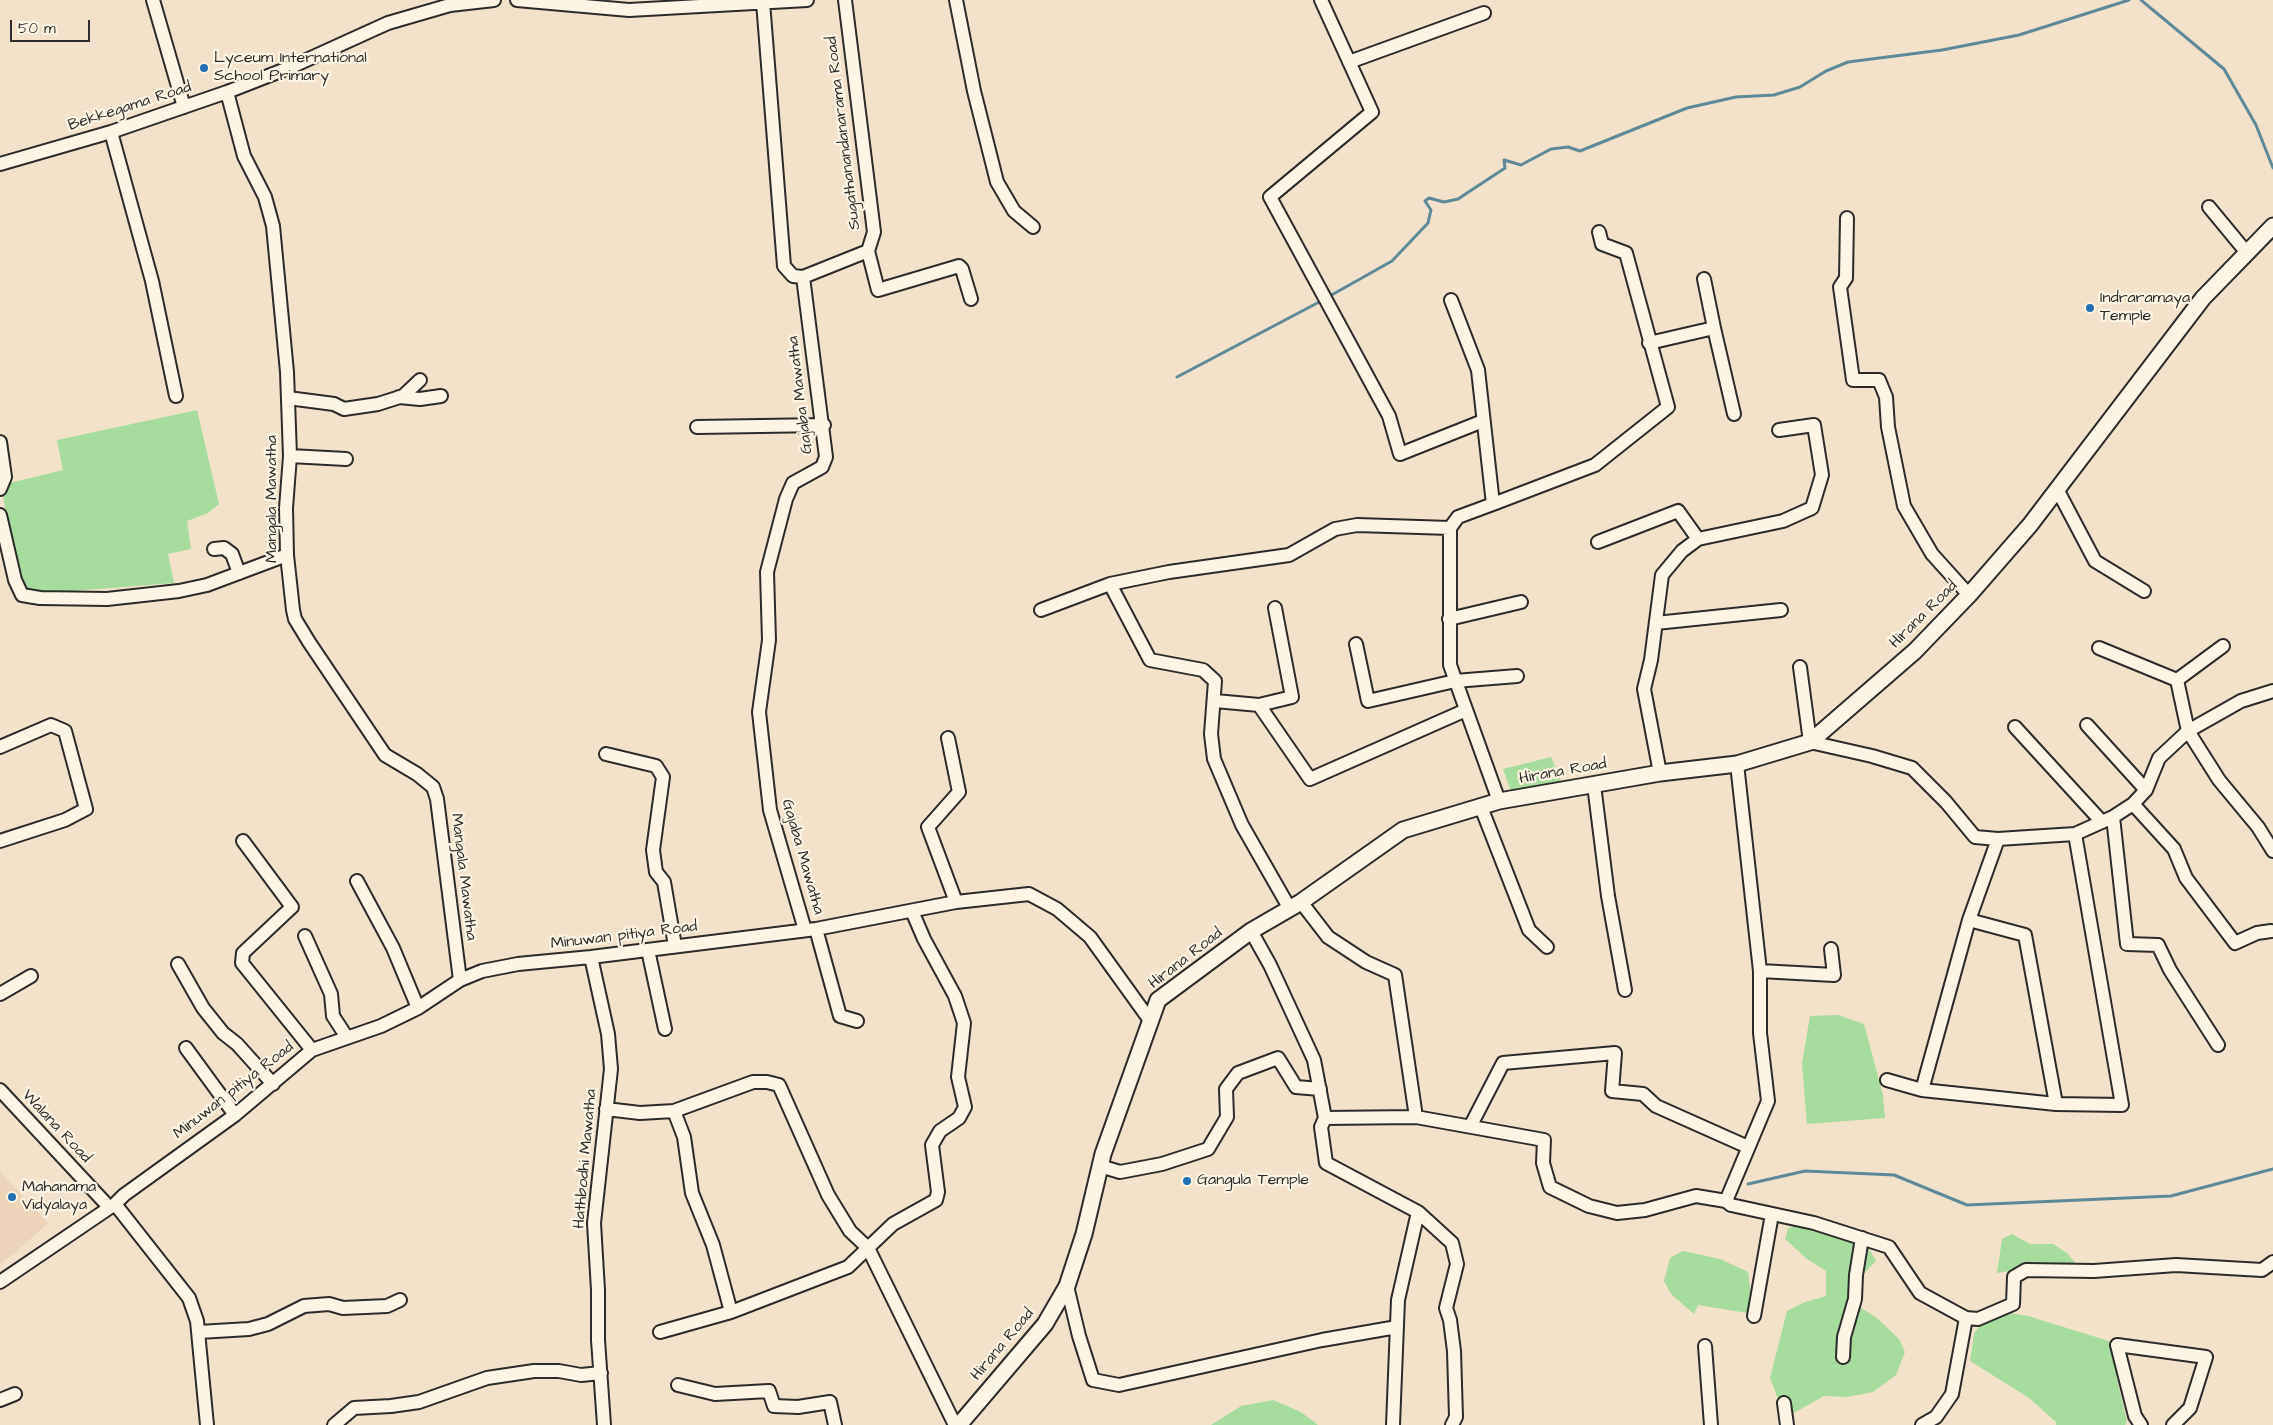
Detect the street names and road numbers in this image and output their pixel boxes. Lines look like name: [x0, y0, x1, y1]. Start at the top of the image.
street label: Sugathanandanarama Road: [823, 35, 865, 231]
street label: Bekkegama Road: [66, 78, 194, 136]
street label: Gajaba Mawatha: [784, 335, 818, 455]
street label: Mangala Mawatha: [263, 435, 283, 563]
street label: Hirana Road: [1886, 577, 1962, 653]
street label: Hirana Road: [1518, 755, 1608, 789]
street label: Gajaba Mawatha: [776, 797, 828, 917]
street label: Mangala Mawatha: [446, 812, 480, 942]
street label: Minuwan pitiya Road: [550, 917, 698, 955]
street label: Hirana Road: [1145, 924, 1227, 994]
street label: Minuwan pitiya Road: [170, 1038, 298, 1144]
street label: Walana Road: [17, 1086, 95, 1168]
street label: Hathbodhi Mawatha: [570, 1088, 602, 1230]
street label: Hirana Road: [967, 1305, 1039, 1385]

